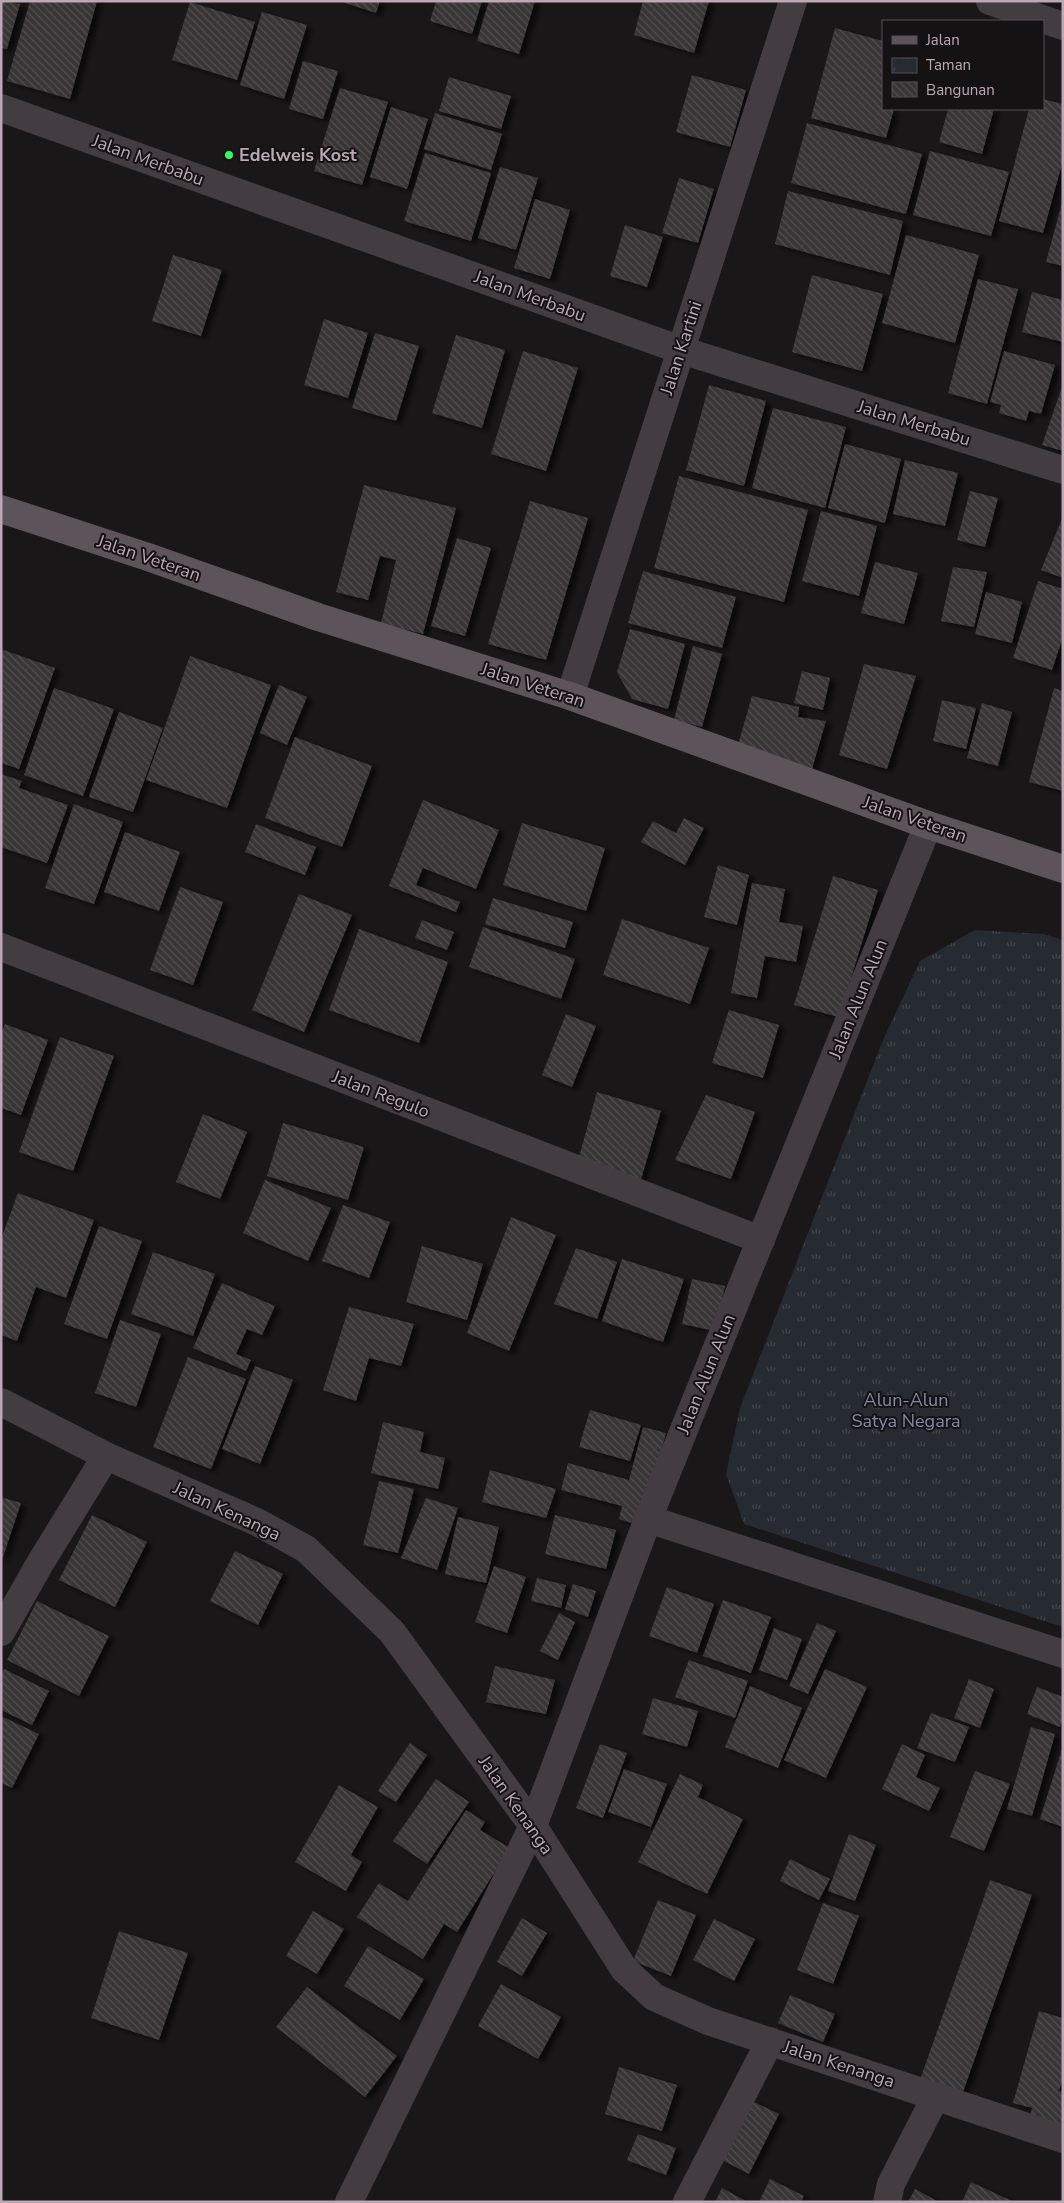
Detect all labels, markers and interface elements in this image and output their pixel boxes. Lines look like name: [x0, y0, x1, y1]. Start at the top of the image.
legend: [882, 20, 1044, 110]
text: Jalan: [925, 30, 960, 50]
text: Taman: [926, 55, 971, 75]
text: Bangunan: [926, 80, 995, 100]
street label: Jalan Merbabu: [88, 128, 207, 191]
place label: Edelweis Kost: [239, 143, 357, 167]
marker: Edelweis Kost: [223, 149, 235, 161]
street label: Jalan Merbabu: [470, 264, 589, 327]
street label: Jalan Kartini: [654, 298, 708, 399]
street label: Jalan Merbabu: [854, 394, 974, 452]
street label: Jalan Veteran: [93, 529, 204, 587]
street label: Jalan Veteran: [477, 657, 588, 713]
street label: Jalan Veteran: [859, 790, 970, 848]
street label: Jalan Alun Alun: [823, 936, 893, 1063]
street label: Jalan Regulo: [328, 1064, 433, 1124]
street label: Jalan Alun Alun: [671, 1311, 741, 1438]
park label: Alun-Alun Satya Negara: [851, 1388, 961, 1433]
street label: Jalan Kenanga: [169, 1475, 285, 1546]
street label: Jalan Kenanga: [472, 1750, 559, 1859]
street label: Jalan Kenanga: [779, 2034, 898, 2093]

